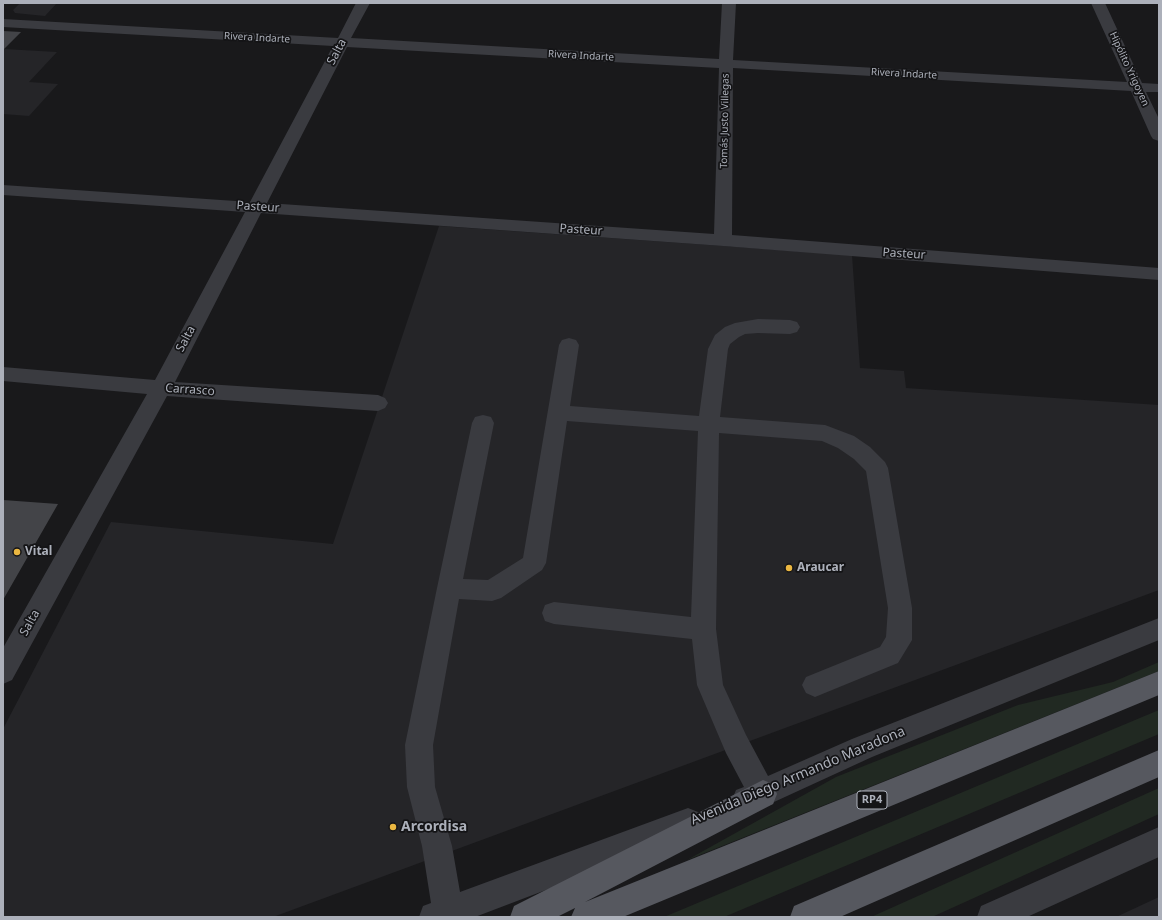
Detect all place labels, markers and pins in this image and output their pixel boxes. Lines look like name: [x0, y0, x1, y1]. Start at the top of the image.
place label: Vital: [25, 545, 52, 559]
marker: Vital: [12, 547, 22, 557]
place label: Araucar: [797, 561, 844, 575]
marker: Araucar: [784, 563, 794, 573]
place label: Arcordisa: [401, 819, 467, 835]
marker: Arcordisa: [388, 822, 398, 832]

